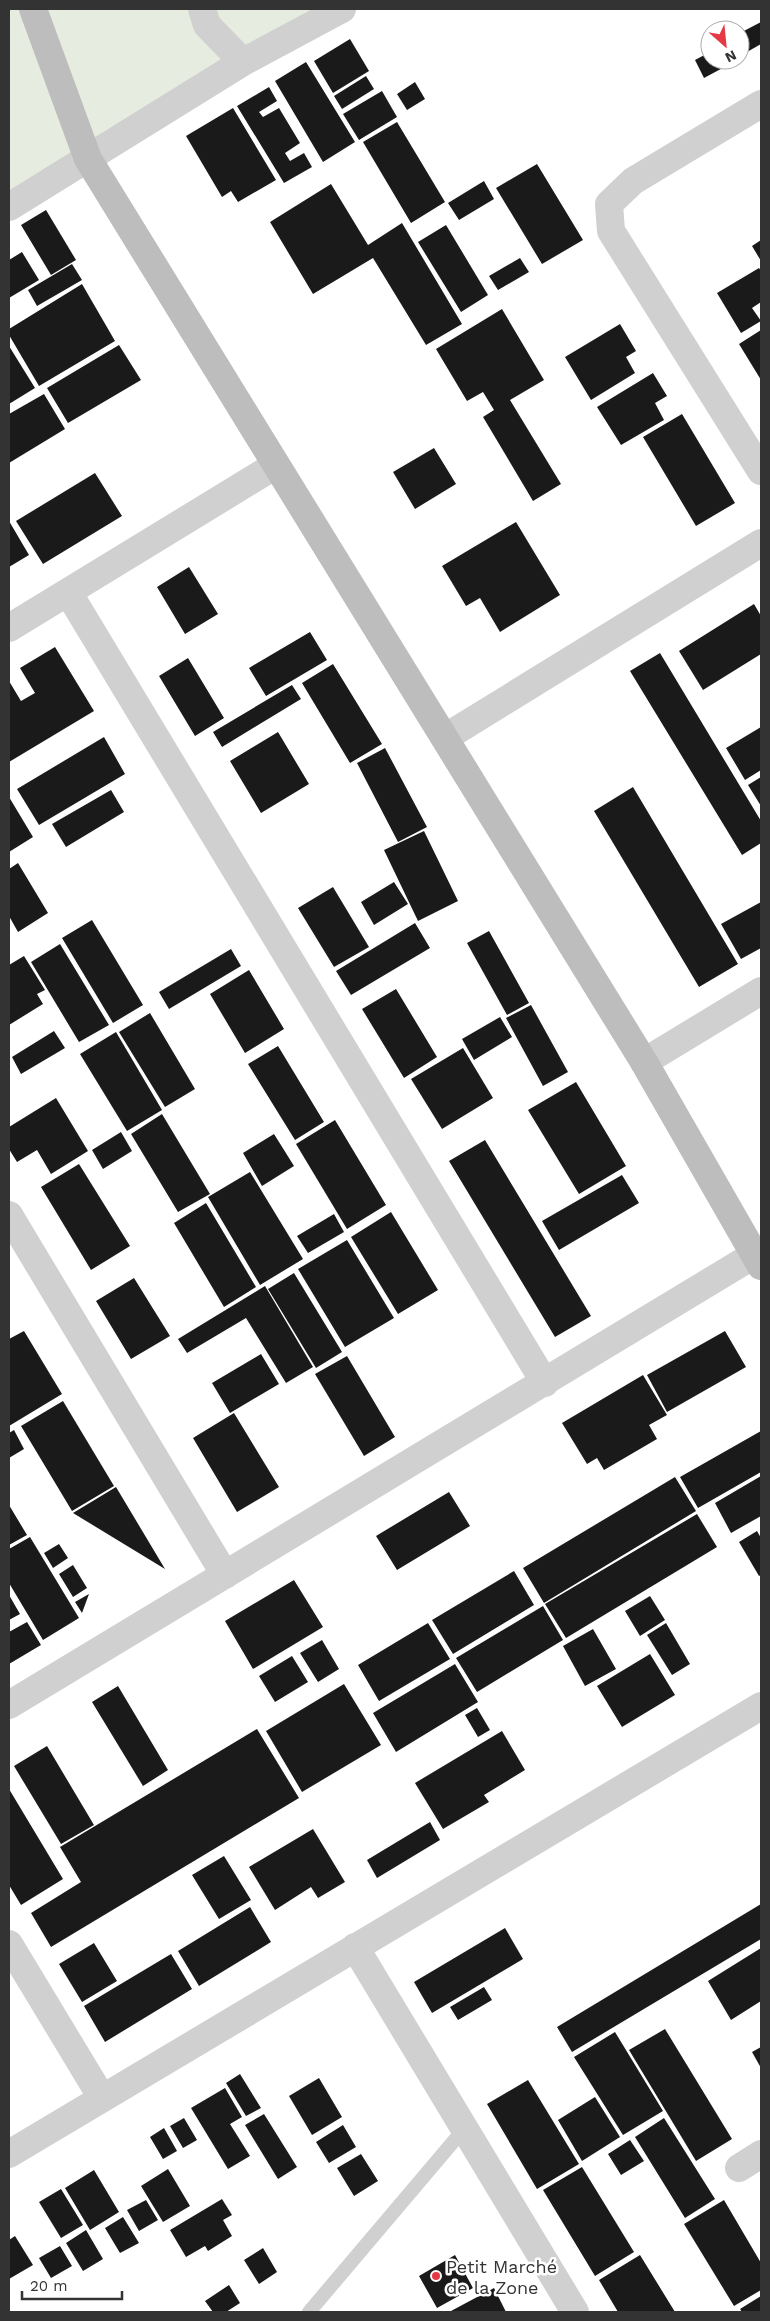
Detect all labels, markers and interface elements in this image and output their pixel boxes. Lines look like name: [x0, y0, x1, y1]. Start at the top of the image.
north arrow: [700, 20, 750, 70]
text: N: [723, 47, 739, 66]
place label: Petit Marché de la Zone: [446, 2256, 557, 2298]
scale bar: [22, 2268, 122, 2300]
marker: Petit Marché de la Zone: [430, 2270, 442, 2282]
text: 20 m: [30, 2277, 68, 2295]

